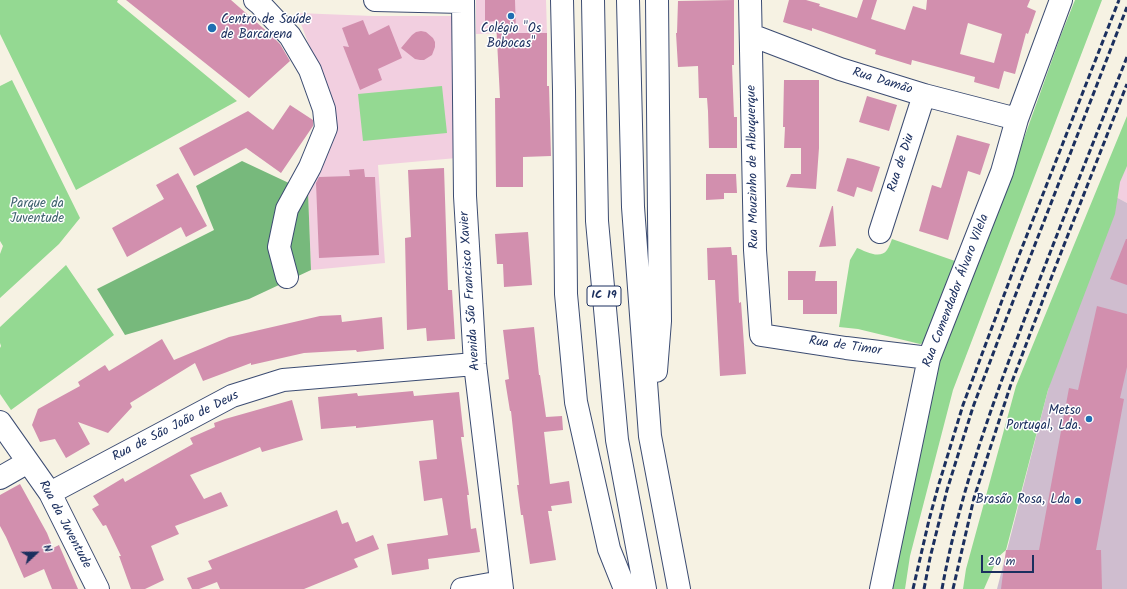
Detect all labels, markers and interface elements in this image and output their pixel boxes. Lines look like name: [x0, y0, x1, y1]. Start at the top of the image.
marker: Colégio "Os Bobocas": [506, 11, 516, 21]
place label: Centro de Saúde de Barcarena: [221, 13, 311, 44]
marker: Centro de Saúde de Barcarena: [206, 22, 218, 34]
place label: Colégio "Os Bobocas": [481, 22, 541, 53]
street label: Rua Damão: [850, 65, 914, 99]
street label: Rua Mouzinho de Albuquerque: [745, 85, 763, 249]
street label: Rua de Diu: [885, 132, 919, 194]
park label: Parque da Juventude: [10, 197, 64, 228]
street label: Avenida São Francisco Xavier: [458, 211, 484, 371]
street label: Rua Comendador Álvaro Vilela: [921, 212, 993, 370]
road number: IC 19: [587, 286, 621, 306]
street label: Rua de Timor: [808, 334, 882, 360]
street label: Rua de São João de Deus: [110, 388, 242, 466]
place label: Metso Portugal, Lda.: [1006, 404, 1081, 435]
marker: Metso Portugal, Lda.: [1084, 414, 1094, 424]
street label: Rua da Juventude: [34, 478, 94, 572]
place label: Brasão Rosa, Lda: [976, 493, 1070, 509]
marker: Brasão Rosa, Lda: [1073, 496, 1083, 506]
north arrow: [16, 533, 56, 573]
text: N: [37, 542, 57, 555]
scale bar: [983, 547, 1036, 573]
text: 20 m: [988, 552, 1015, 571]

